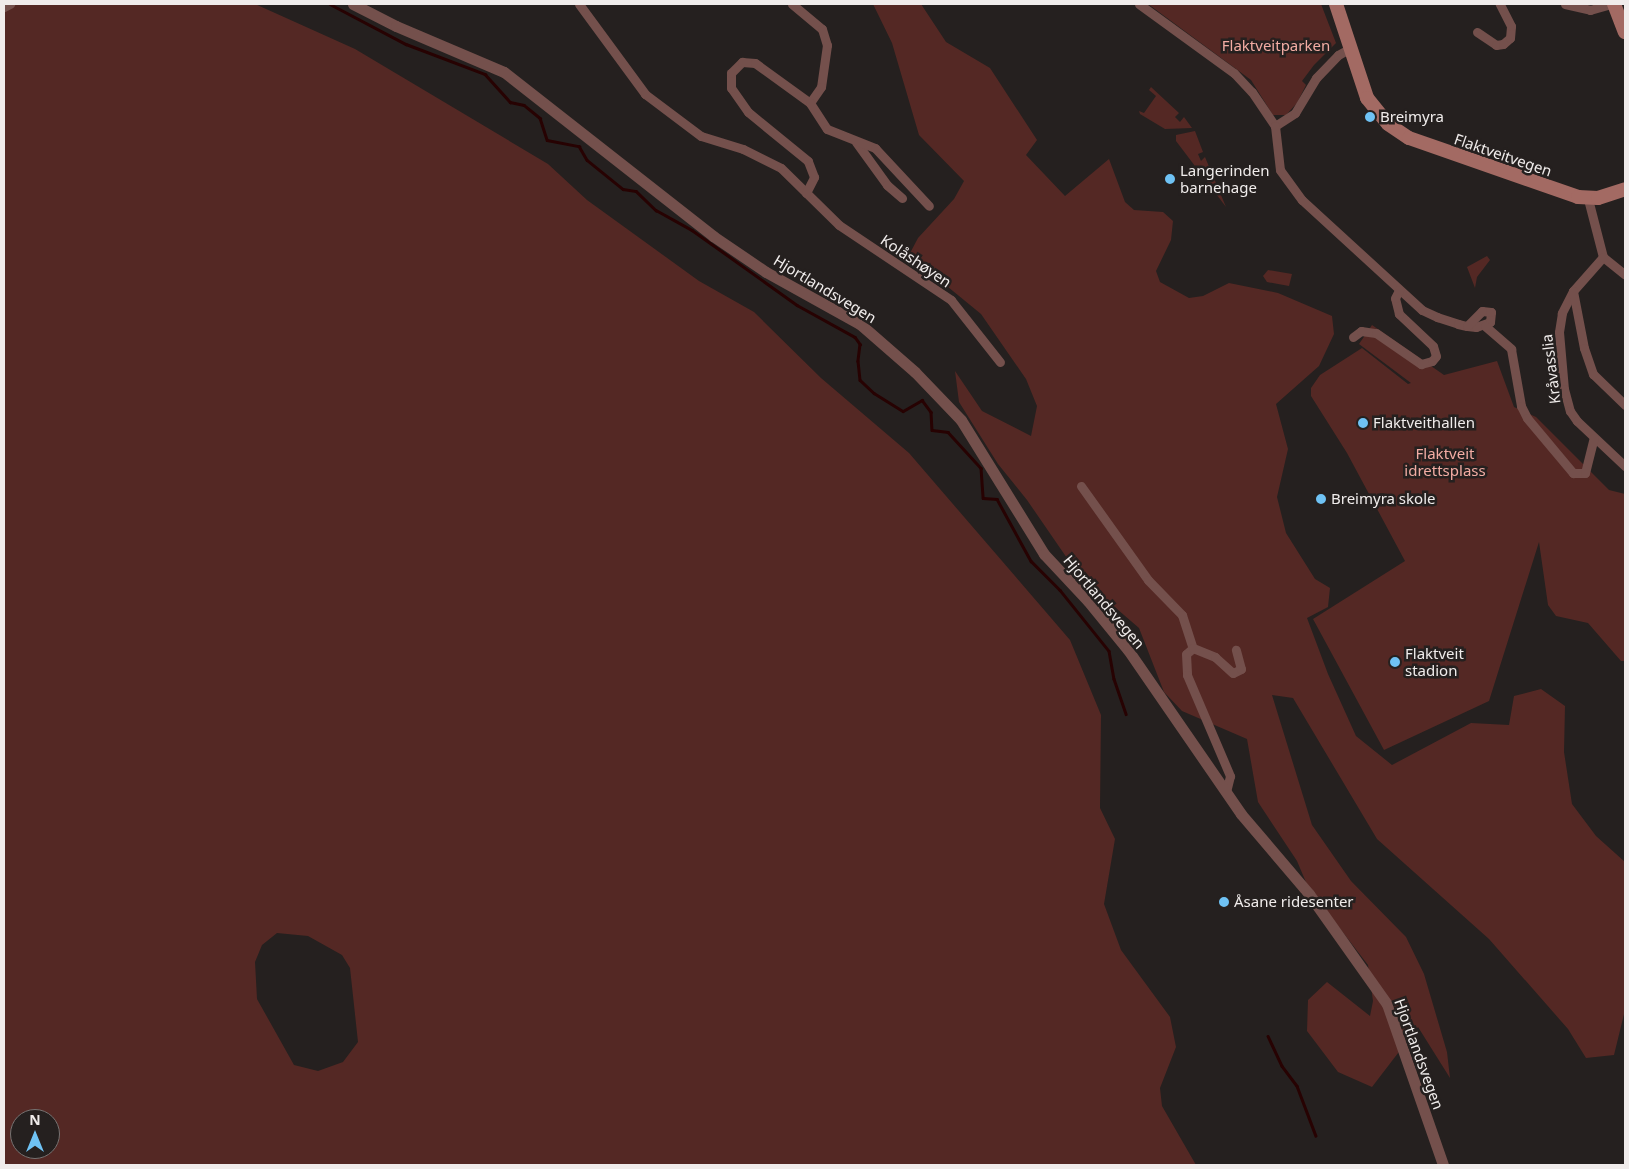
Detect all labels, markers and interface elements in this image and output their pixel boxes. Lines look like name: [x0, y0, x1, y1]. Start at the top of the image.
park label: Flaktveitparken: [1222, 37, 1330, 55]
place label: Breimyra: [1380, 108, 1444, 126]
marker: Breimyra: [1364, 111, 1376, 123]
street label: Flaktveitvegen: [1452, 130, 1554, 180]
place label: Langerinden barnehage: [1180, 161, 1270, 196]
marker: Langerinden barnehage: [1164, 173, 1176, 185]
street label: Kolåshøyen: [877, 231, 955, 291]
street label: Hjortlandsvegen: [770, 251, 880, 327]
street label: Kråvasslia: [1538, 333, 1564, 405]
place label: Flaktveithallen: [1373, 414, 1475, 432]
marker: Flaktveithallen: [1357, 417, 1369, 429]
park label: Flaktveit idrettsplass: [1404, 444, 1486, 479]
place label: Breimyra skole: [1331, 490, 1435, 508]
marker: Breimyra skole: [1315, 493, 1327, 505]
street label: Hjortlandsvegen: [1060, 552, 1148, 652]
place label: Flaktveit stadion: [1405, 644, 1464, 679]
marker: Flaktveit stadion: [1389, 656, 1401, 668]
place label: Åsane ridesenter: [1234, 893, 1354, 911]
marker: Åsane ridesenter: [1218, 896, 1230, 908]
street label: Hjortlandsvegen: [1391, 996, 1447, 1112]
north arrow: [10, 1109, 60, 1159]
text: N: [29, 1110, 41, 1129]

